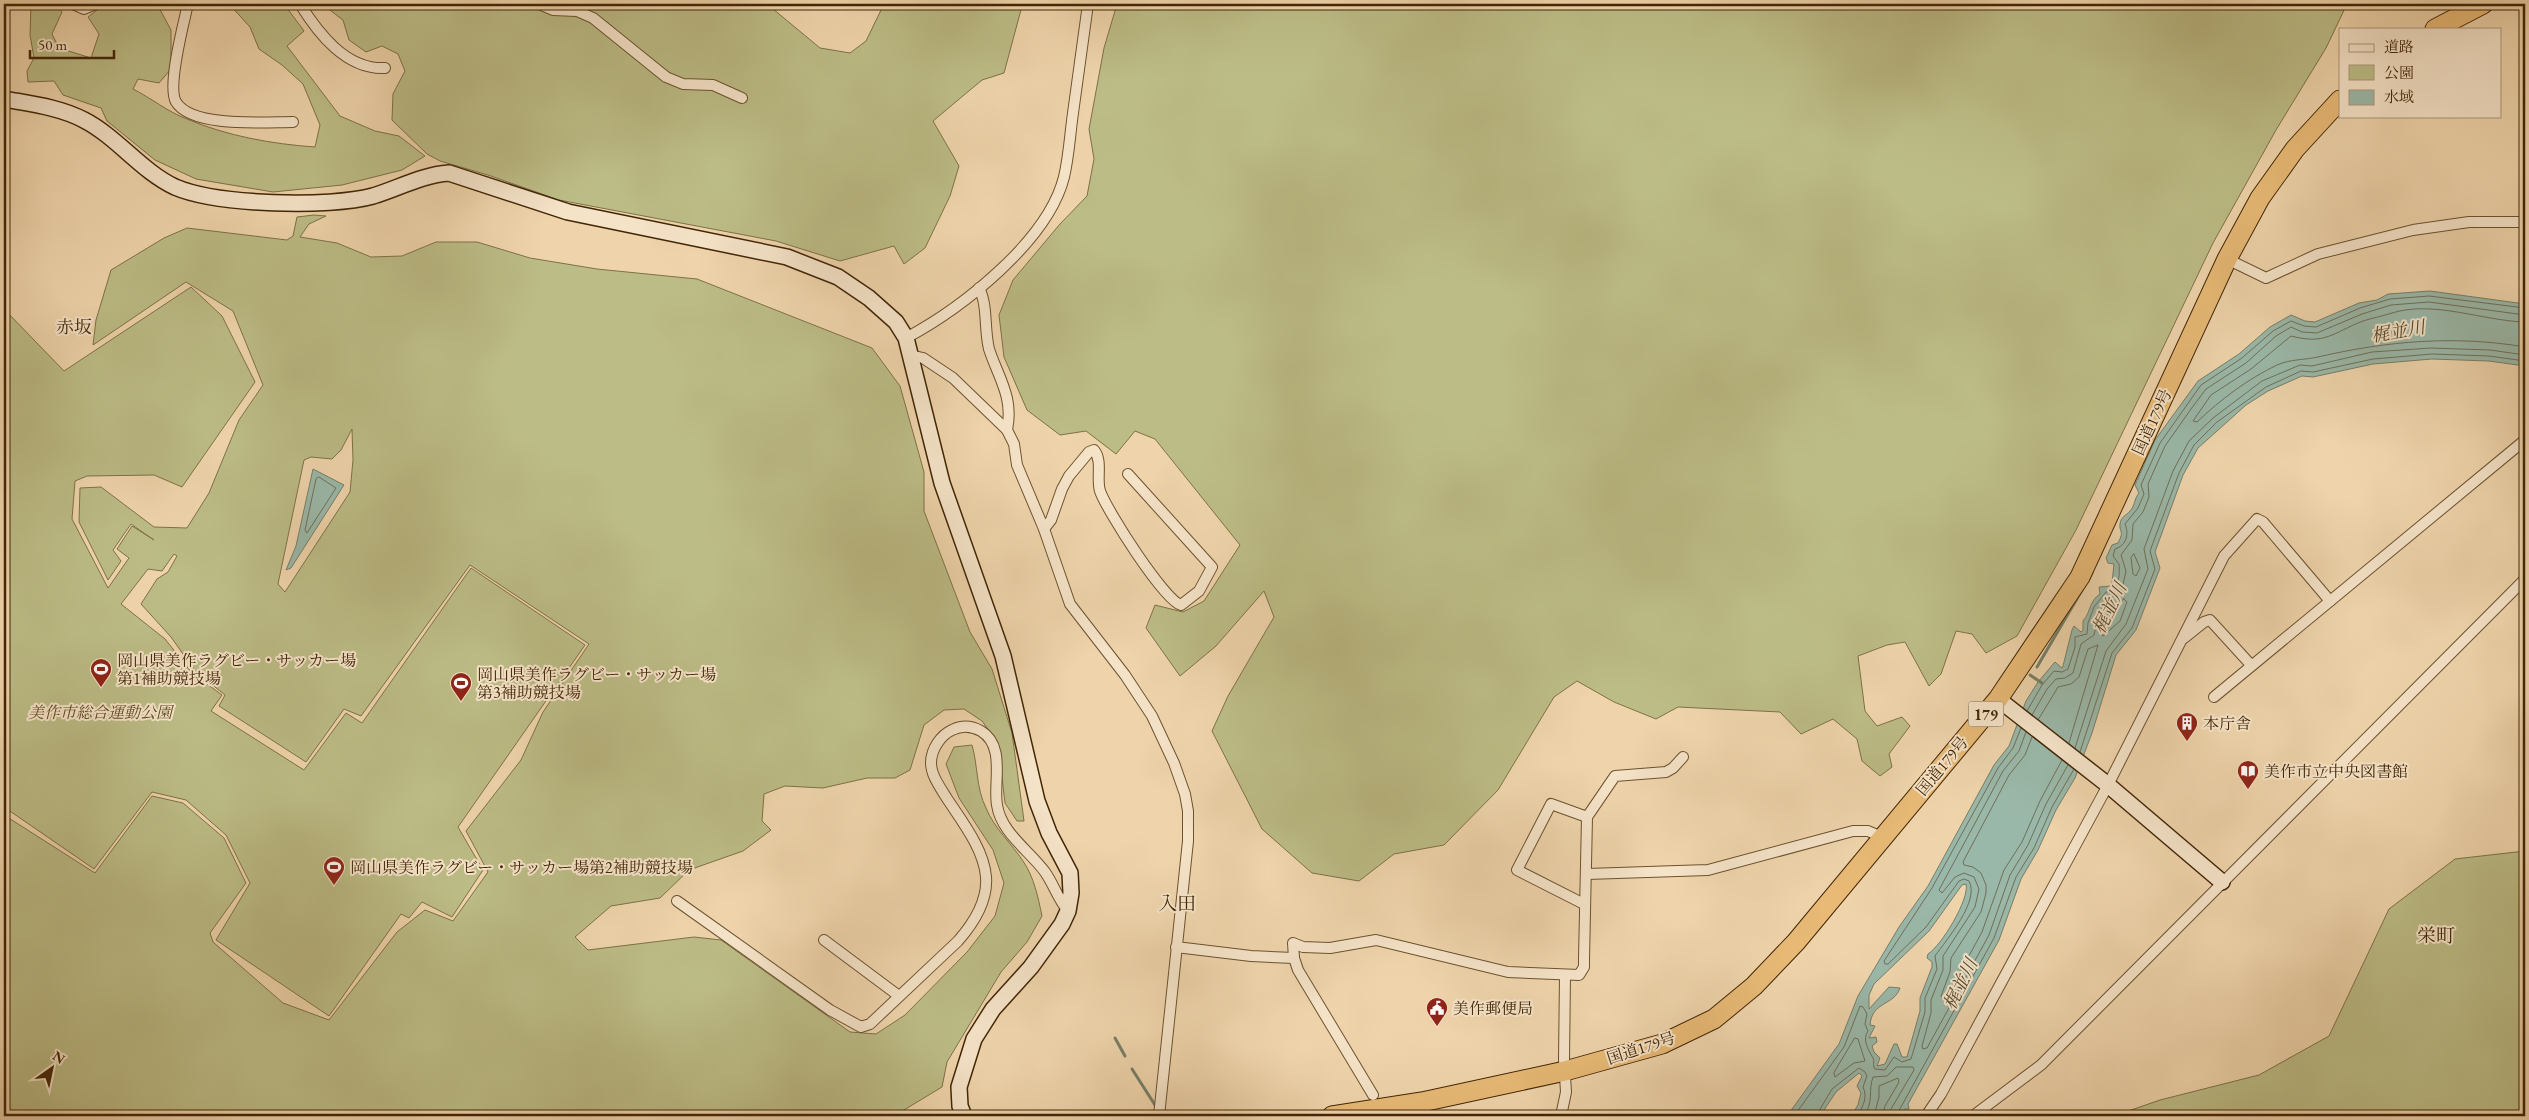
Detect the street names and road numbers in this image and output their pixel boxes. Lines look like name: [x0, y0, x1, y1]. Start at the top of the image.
street label: 国道179号: [2127, 385, 2177, 459]
road number: 179: [1968, 702, 2004, 726]
street label: 国道179号: [1911, 732, 1973, 800]
street label: 国道179号: [1604, 1027, 1678, 1069]

